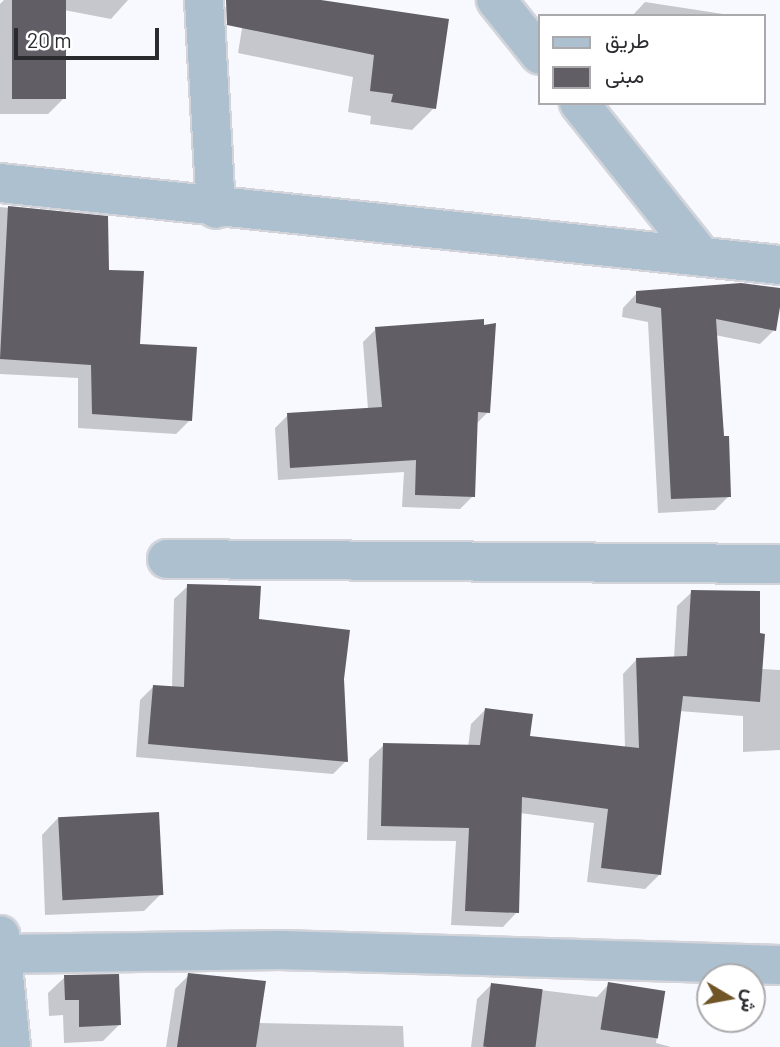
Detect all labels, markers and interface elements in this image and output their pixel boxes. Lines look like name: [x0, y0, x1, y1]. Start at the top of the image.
scale bar: [18, 14, 163, 58]
legend: [538, 14, 766, 105]
text: 20 m: [27, 27, 72, 52]
text: طريق: [605, 27, 650, 52]
text: مبنى: [605, 62, 644, 87]
north arrow: [696, 963, 766, 1033]
text: ش: [737, 988, 764, 1015]

